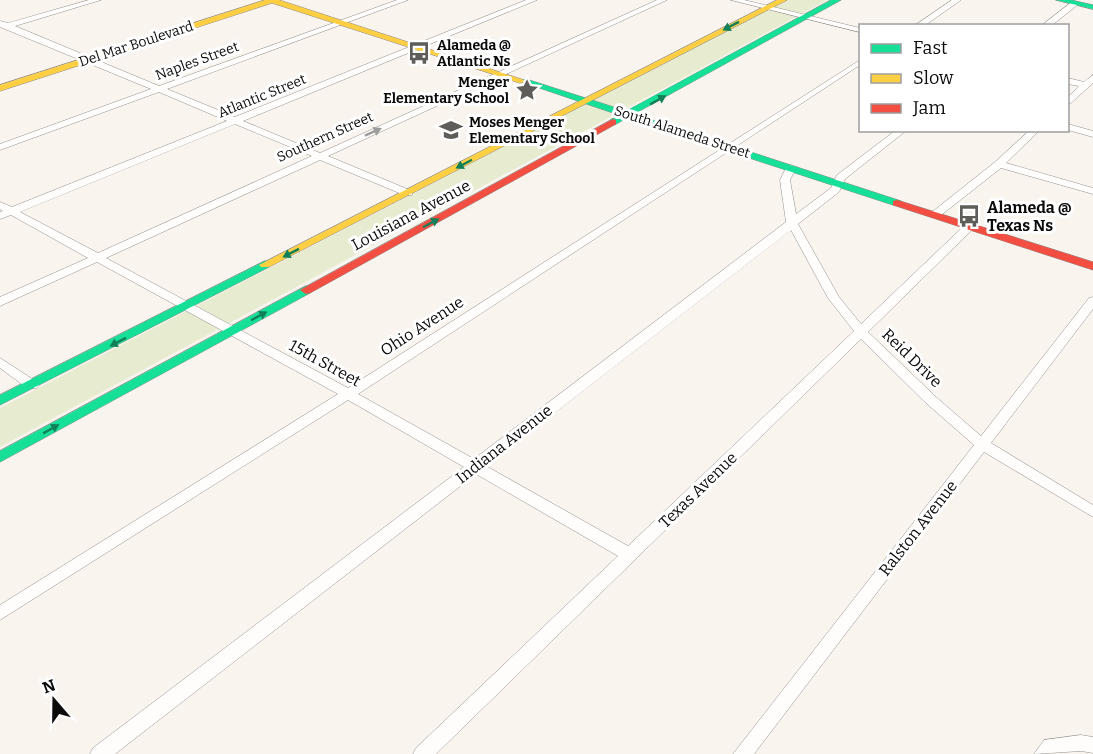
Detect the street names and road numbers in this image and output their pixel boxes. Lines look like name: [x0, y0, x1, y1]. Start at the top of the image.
street label: Del Mar Boulevard: [77, 17, 195, 71]
street label: Naples Street: [153, 38, 241, 84]
street label: Atlantic Street: [215, 71, 309, 121]
street label: South Alameda Street: [612, 102, 752, 162]
street label: Southern Street: [274, 108, 376, 166]
street label: Louisiana Avenue: [348, 176, 474, 254]
street label: Ohio Avenue: [377, 292, 467, 360]
street label: Reid Drive: [878, 325, 946, 391]
street label: 15th Street: [286, 336, 364, 391]
street label: Indiana Avenue: [452, 401, 556, 487]
street label: Texas Avenue: [655, 448, 741, 532]
street label: Ralston Avenue: [875, 477, 961, 579]

